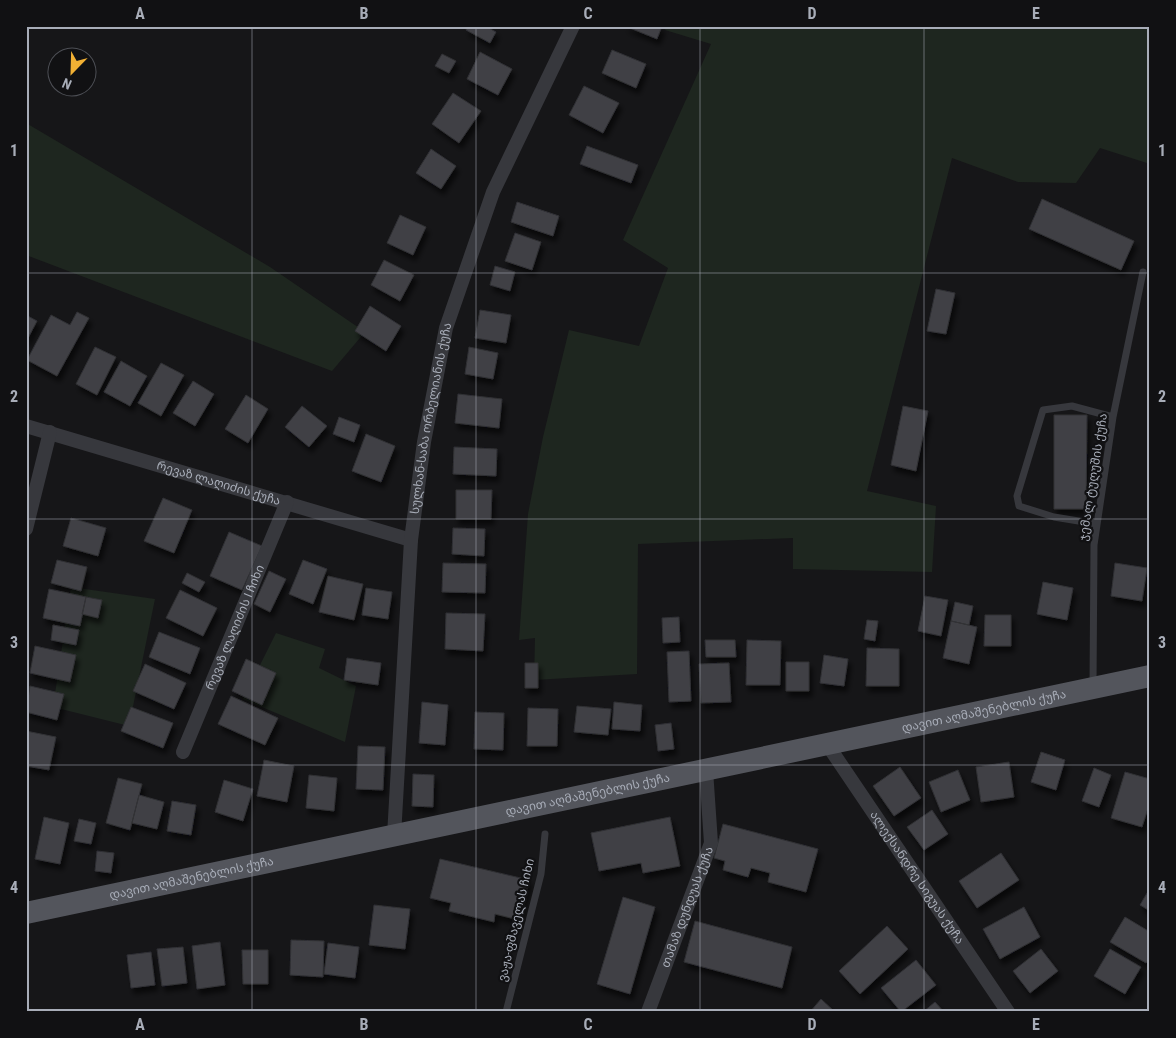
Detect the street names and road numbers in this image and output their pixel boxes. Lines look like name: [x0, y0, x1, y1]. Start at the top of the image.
street label: სულხან-საბა ორბელიანის ქუჩა: [408, 320, 454, 515]
street label: ჯემალ ტუღუშის ქუჩა: [1076, 412, 1111, 542]
street label: რევაზ ლაღიძის ქუჩა: [155, 458, 282, 508]
street label: რევაზ ლაღიძის I ჩიხი: [203, 563, 267, 692]
street label: დავით აღმაშენებლის ქუჩა: [900, 687, 1067, 736]
street label: დავით აღმაშენებლის ქუჩა: [504, 770, 671, 820]
street label: ალექსანდრე სიგუას ქუჩა: [867, 808, 967, 947]
street label: თამაზ დუნდუას ქუჩა: [658, 845, 716, 970]
street label: დავით აღმაშენებლის ქუჩა: [108, 854, 275, 903]
street label: ვაჟა-ფშაველას ჩიხი: [495, 857, 538, 983]

